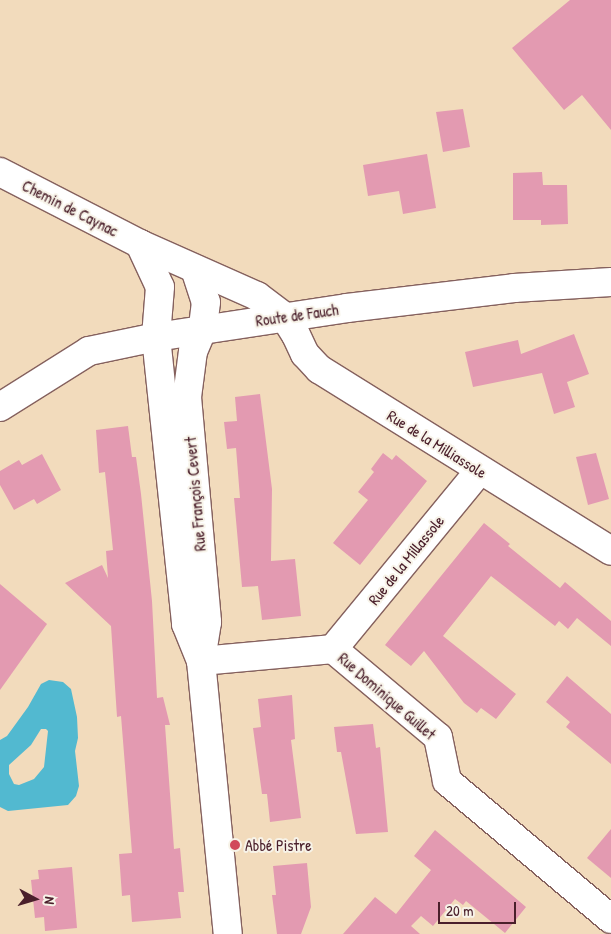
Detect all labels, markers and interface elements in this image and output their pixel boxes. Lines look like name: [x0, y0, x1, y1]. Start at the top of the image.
street label: Chemin de Caynac: [19, 176, 121, 240]
street label: Route de Fauch: [254, 300, 340, 330]
street label: Rue de la Milliassole: [384, 406, 490, 482]
street label: Rue François Cevert: [180, 436, 210, 552]
street label: Rue de la Millassole: [364, 511, 448, 609]
street label: Rue Dominique Guillet: [334, 648, 440, 744]
place label: Abbé Pistre: [245, 835, 312, 855]
marker: Abbé Pistre: [229, 839, 241, 851]
north arrow: [10, 874, 60, 924]
scale bar: [441, 892, 518, 924]
text: N: [41, 896, 60, 905]
text: 20 m: [446, 900, 473, 921]

